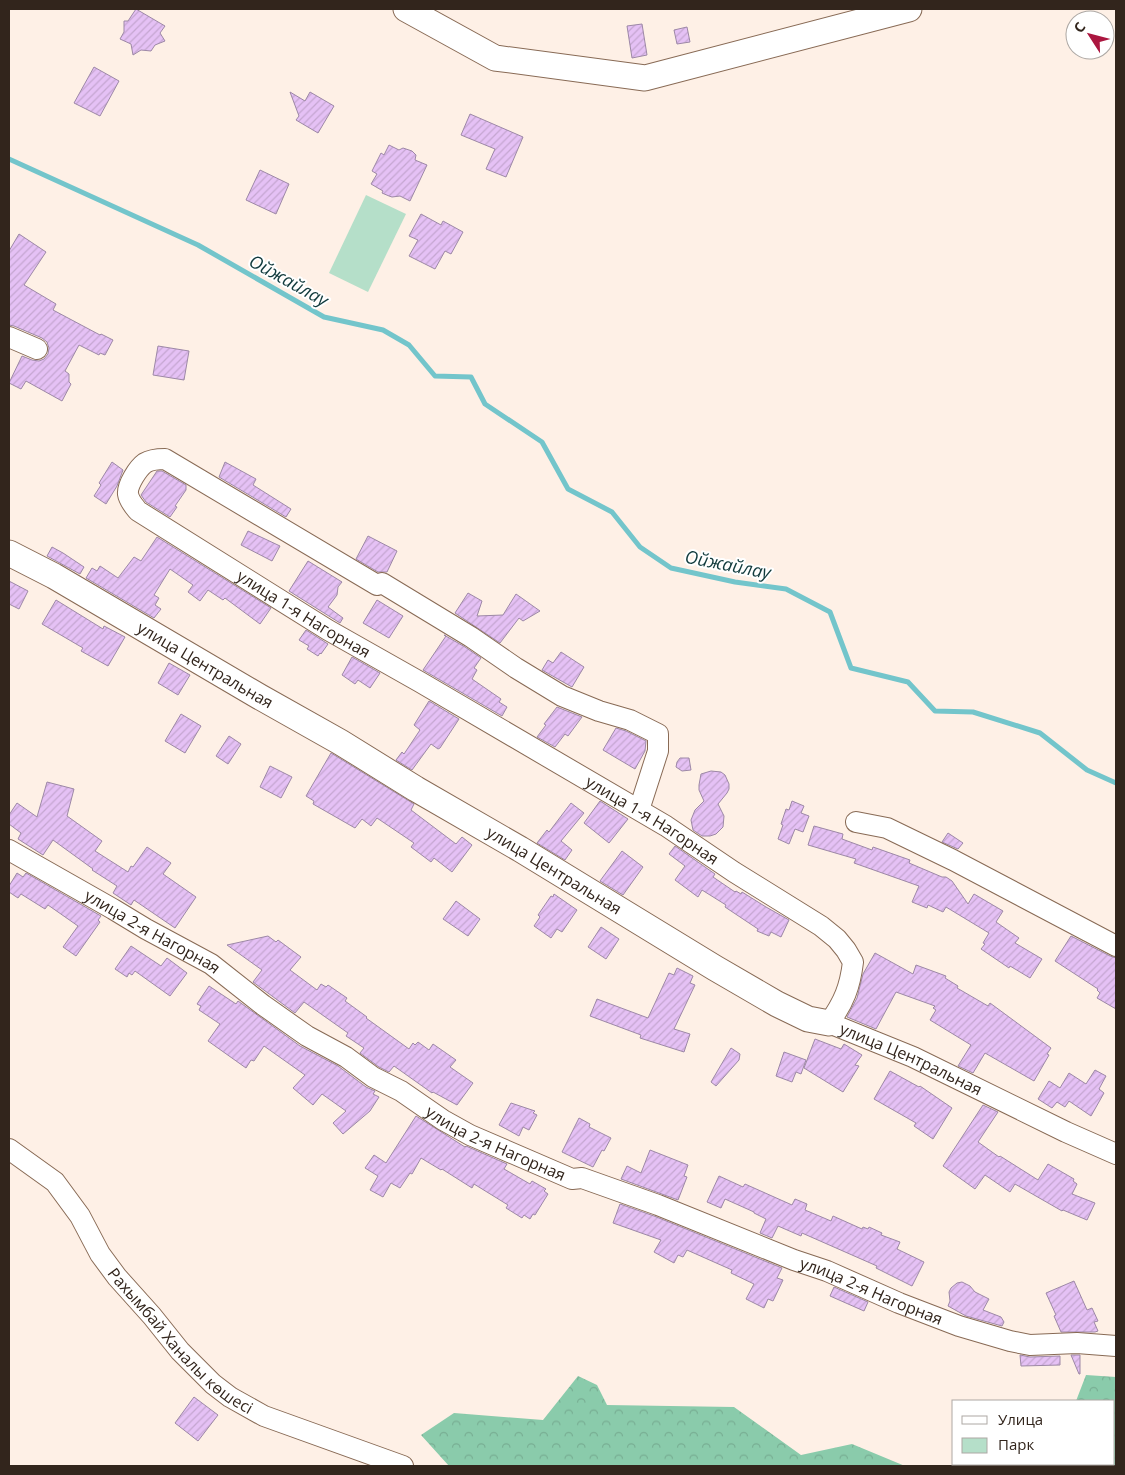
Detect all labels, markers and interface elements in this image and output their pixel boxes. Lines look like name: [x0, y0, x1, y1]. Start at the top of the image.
north arrow: [1065, 10, 1115, 60]
text: С: [1069, 18, 1089, 36]
water label: Ойжайлау: [245, 248, 334, 312]
water label: Ойжайлау: [683, 544, 775, 584]
street label: улица 1-я Нагорная: [233, 565, 374, 663]
street label: улица Центральная: [133, 616, 277, 713]
street label: улица 1-я Нагорная: [582, 770, 723, 870]
street label: улица Центральная: [483, 821, 626, 920]
street label: улица 2-я Нагорная: [81, 884, 225, 978]
street label: улица Центральная: [837, 1018, 986, 1100]
street label: улица 2-я Нагорная: [421, 1100, 569, 1186]
street label: улица 2-я Нагорная: [797, 1252, 946, 1330]
street label: Рахымбай Ханалы көшесі: [103, 1263, 257, 1419]
legend: [952, 1400, 1115, 1465]
text: Улица: [998, 1409, 1043, 1429]
text: Парк: [998, 1434, 1034, 1454]

